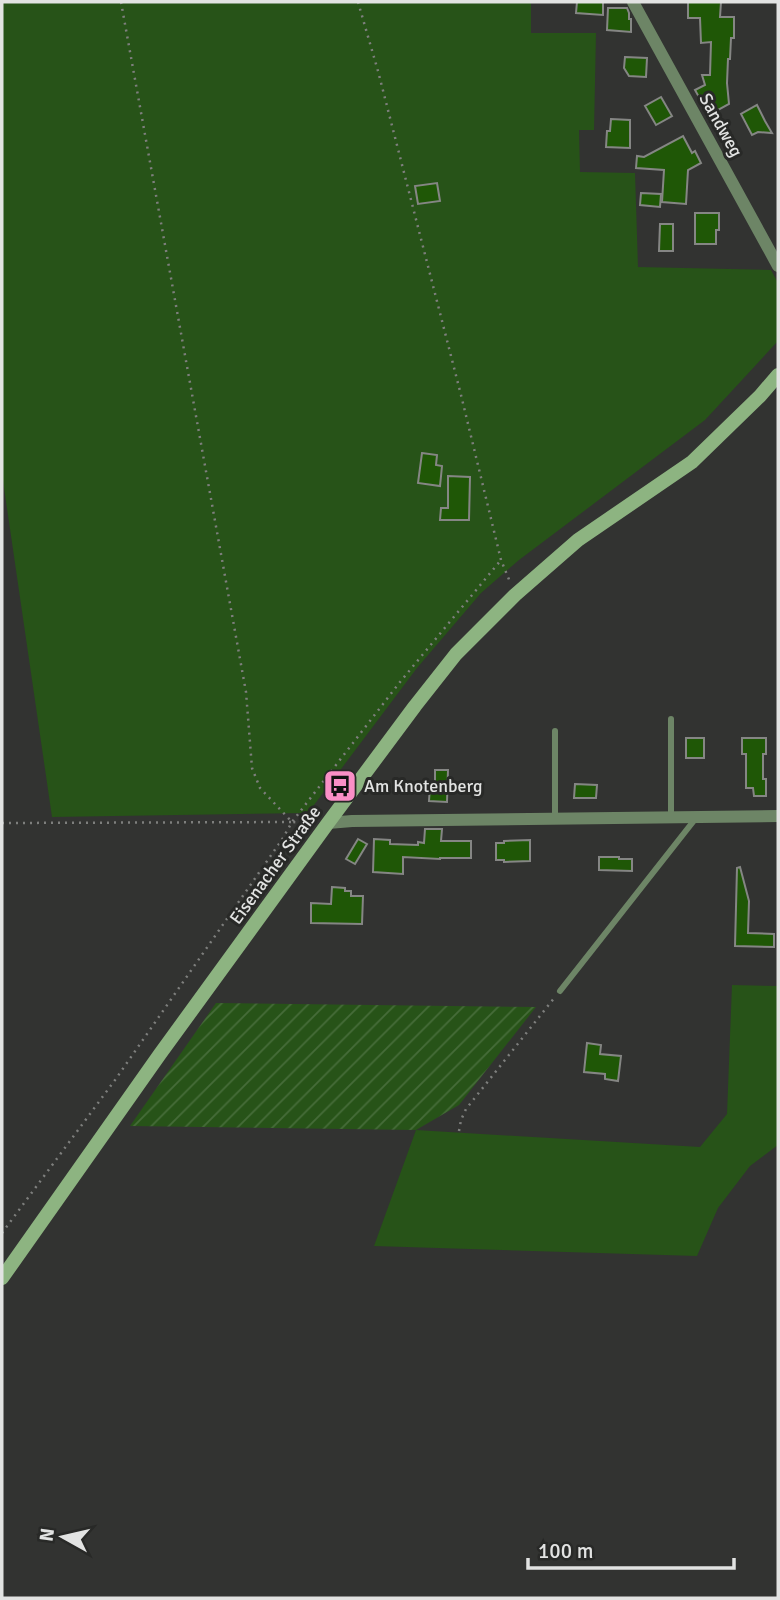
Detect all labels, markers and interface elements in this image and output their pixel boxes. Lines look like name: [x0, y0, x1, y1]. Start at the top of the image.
street label: Sandweg: [694, 89, 748, 161]
bus stop icon: Am Knotenberg: [321, 767, 359, 805]
place label: Am Knotenberg: [364, 775, 483, 797]
street label: Eisenacher Straße: [225, 802, 325, 928]
north arrow: [28, 1502, 98, 1572]
scale bar: [528, 1526, 734, 1570]
text: N: [34, 1527, 60, 1543]
text: 100 m: [538, 1538, 593, 1564]

